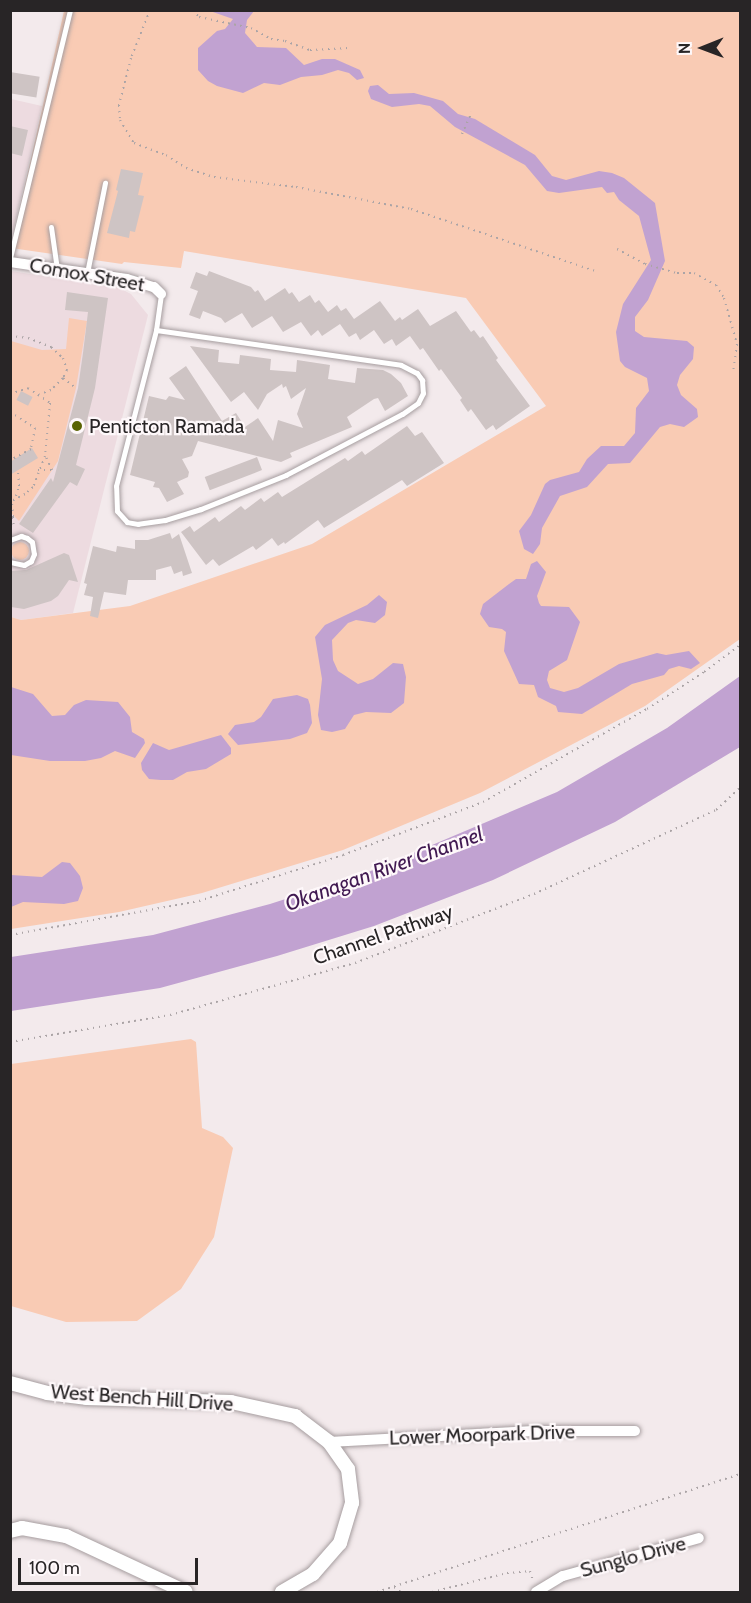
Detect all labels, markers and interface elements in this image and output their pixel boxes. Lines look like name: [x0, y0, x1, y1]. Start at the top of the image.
north arrow: [673, 18, 733, 78]
text: N: [675, 43, 694, 54]
street label: Comox Street: [28, 253, 146, 297]
place label: Penticton Ramada: [89, 414, 244, 438]
marker: Penticton Ramada: [70, 419, 84, 433]
water label: Okanagan River Channel: [281, 821, 487, 917]
street label: Channel Pathway: [310, 900, 456, 970]
street label: West Bench Hill Drive: [50, 1380, 234, 1416]
street label: Lower Moorpark Drive: [389, 1420, 575, 1450]
street label: Sunglo Drive: [578, 1531, 688, 1583]
scale bar: [21, 1546, 201, 1584]
text: 100 m: [29, 1557, 80, 1579]

